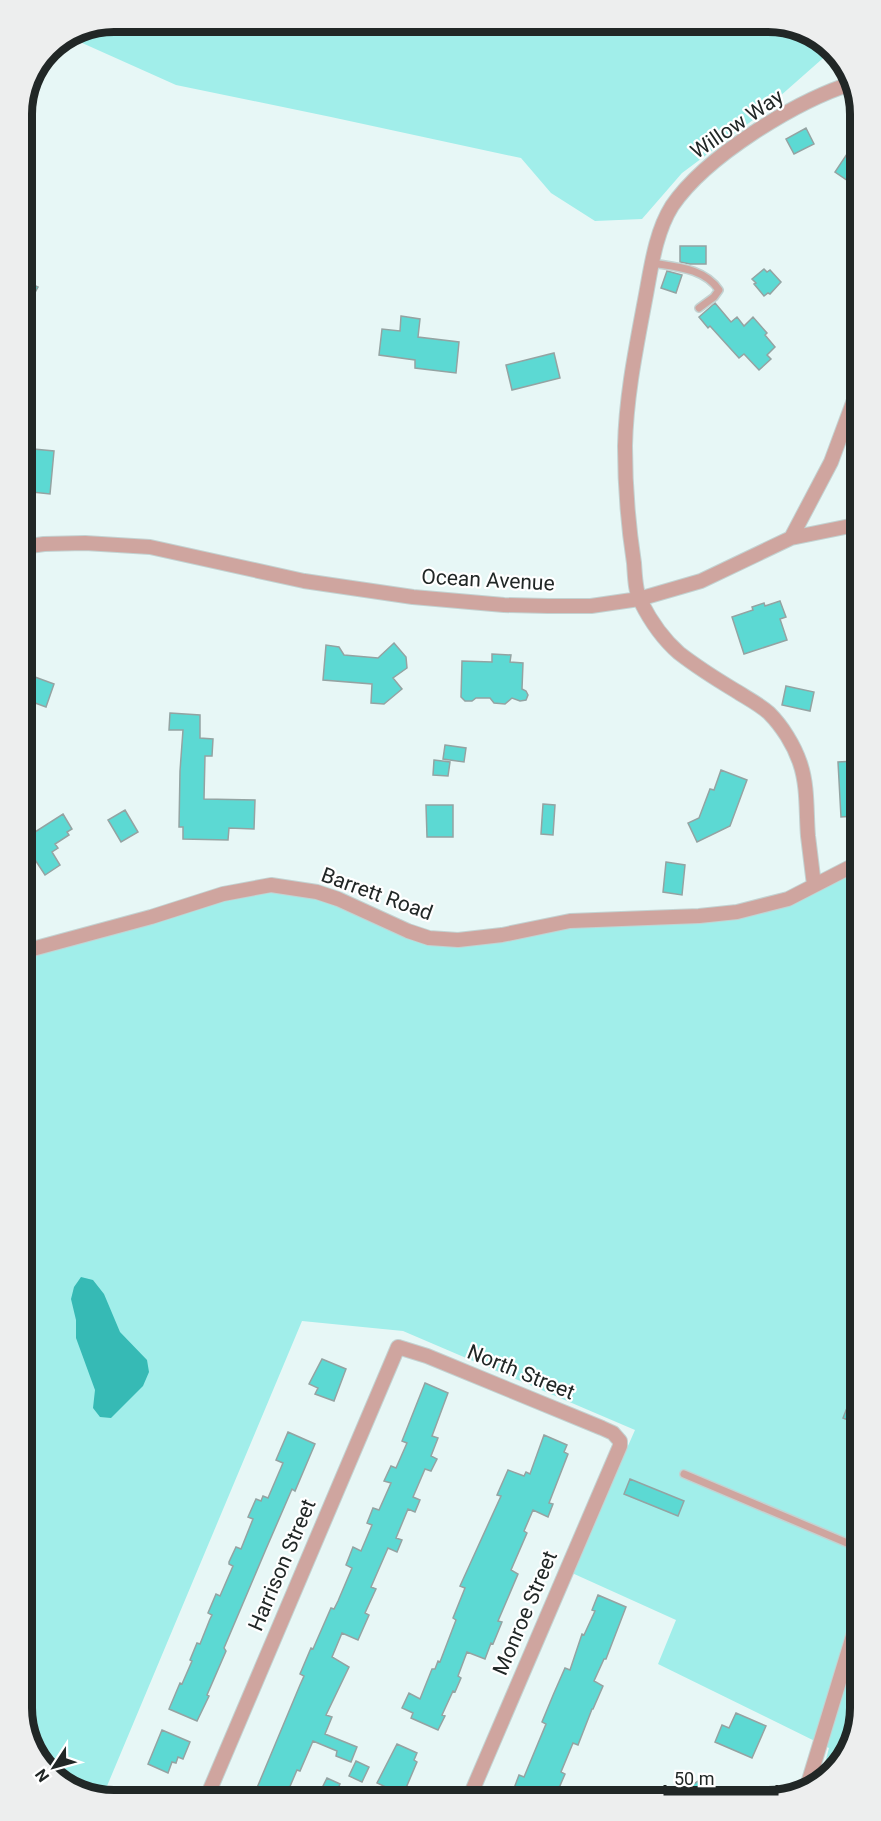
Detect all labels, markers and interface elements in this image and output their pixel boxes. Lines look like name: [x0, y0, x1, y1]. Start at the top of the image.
street label: Willow Way: [686, 84, 788, 164]
street label: Ocean Avenue: [421, 565, 555, 595]
street label: Barrett Road: [318, 863, 436, 925]
street label: North Street: [464, 1340, 578, 1404]
street label: Harrison Street: [243, 1495, 321, 1634]
street label: Monroe Street: [488, 1547, 562, 1679]
north arrow: [24, 1737, 84, 1797]
scale bar: [665, 1758, 778, 1796]
text: N: [31, 1765, 53, 1786]
text: 50 m: [674, 1768, 714, 1789]

